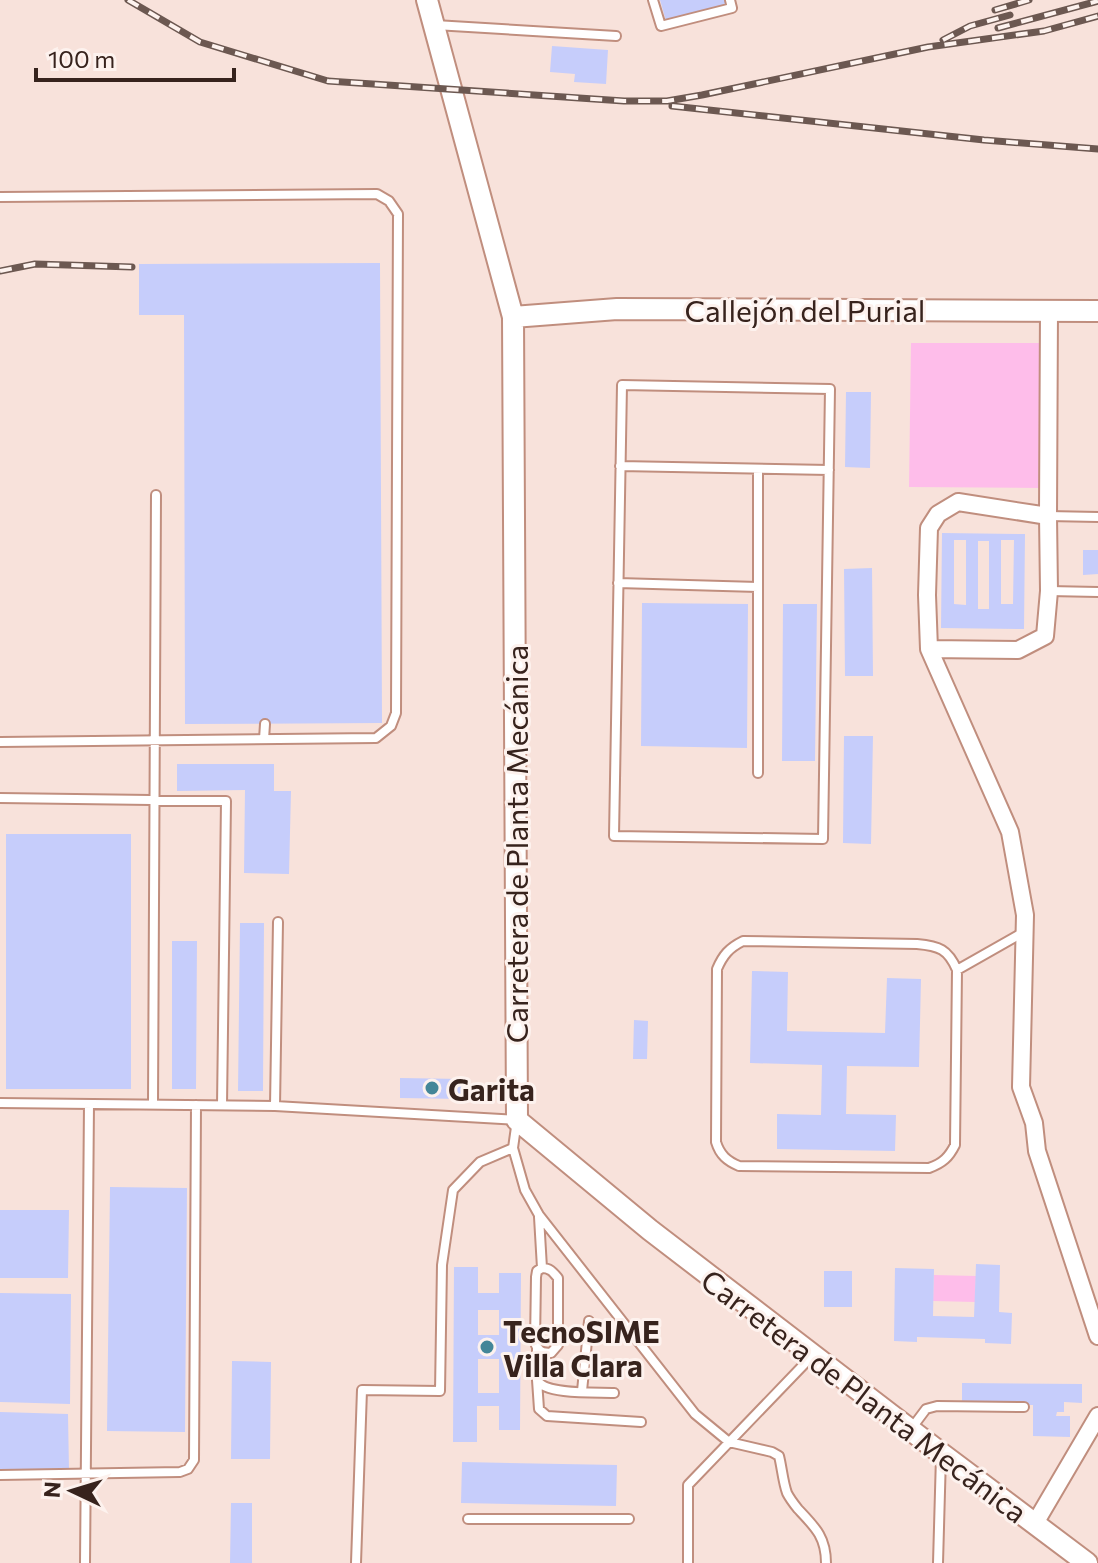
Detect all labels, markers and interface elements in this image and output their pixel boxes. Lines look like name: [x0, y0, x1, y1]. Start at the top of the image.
scale bar: [36, 32, 234, 82]
text: 100 m: [48, 44, 115, 73]
street label: Callejón del Purial: [685, 291, 925, 328]
street label: Carretera de Planta Mecánica: [497, 645, 534, 1043]
place label: Garita: [448, 1070, 535, 1107]
marker: Garita: [423, 1079, 441, 1097]
street label: Carretera de Planta Mecánica: [695, 1260, 1035, 1530]
place label: TecnoSIME Villa Clara: [503, 1312, 660, 1383]
marker: TecnoSIME Villa Clara: [478, 1338, 496, 1356]
north arrow: [32, 1451, 112, 1531]
text: N: [38, 1480, 66, 1499]

